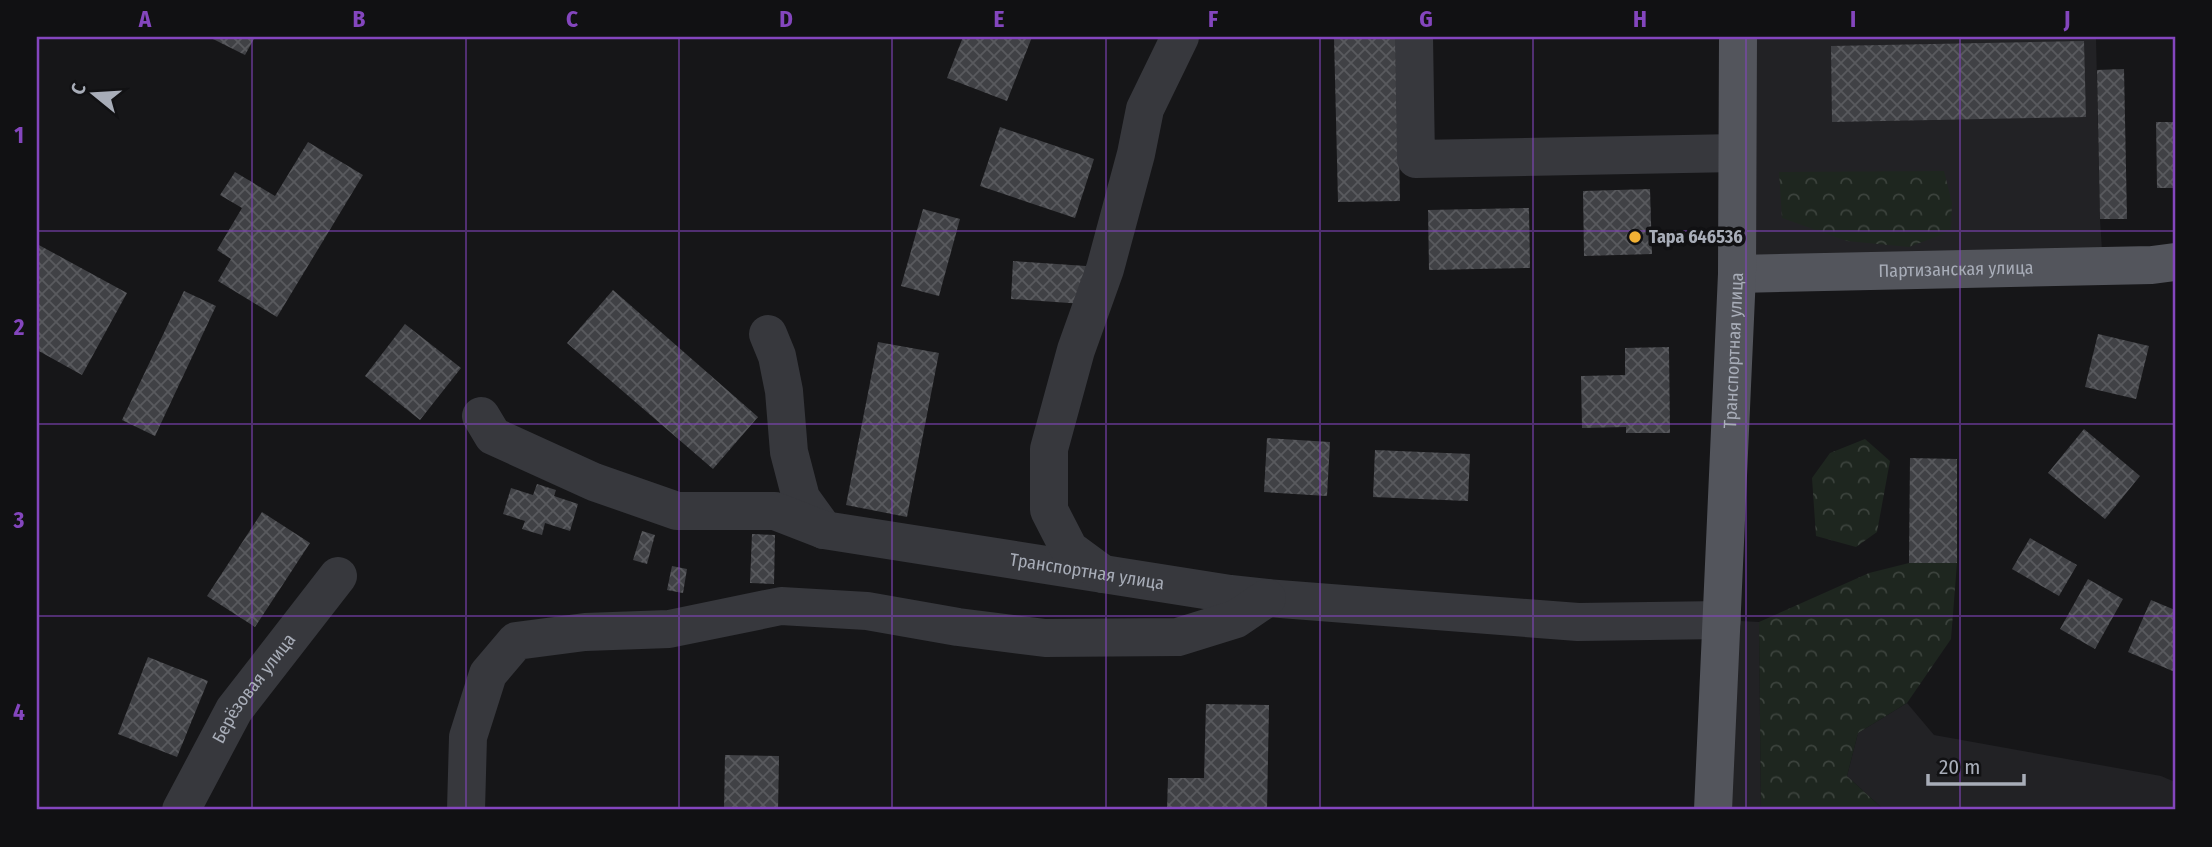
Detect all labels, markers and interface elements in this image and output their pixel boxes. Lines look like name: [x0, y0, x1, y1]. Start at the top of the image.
text: A: [138, 5, 152, 33]
text: B: [353, 5, 366, 33]
text: C: [566, 5, 578, 33]
text: D: [779, 5, 793, 33]
text: E: [994, 5, 1005, 33]
text: F: [1208, 5, 1218, 33]
text: G: [1419, 5, 1433, 33]
text: H: [1633, 5, 1647, 33]
text: I: [1850, 5, 1856, 33]
text: J: [2063, 5, 2070, 33]
north arrow: [60, 60, 130, 130]
text: С: [66, 81, 91, 97]
text: 1: [14, 121, 24, 149]
place label: Тара 646536: [1649, 226, 1743, 248]
marker: Тара 646536: [1627, 229, 1643, 245]
street label: Партизанская улица: [1878, 257, 2034, 282]
street label: Транспортная улица: [1719, 272, 1748, 429]
text: 2: [13, 313, 25, 341]
text: 3: [13, 506, 25, 534]
street label: Транспортная улица: [1008, 548, 1166, 595]
street label: Берёзовая улица: [207, 629, 300, 747]
text: 4: [13, 698, 25, 726]
scale bar: [1928, 742, 2025, 786]
text: 20 m: [1939, 754, 1980, 780]

